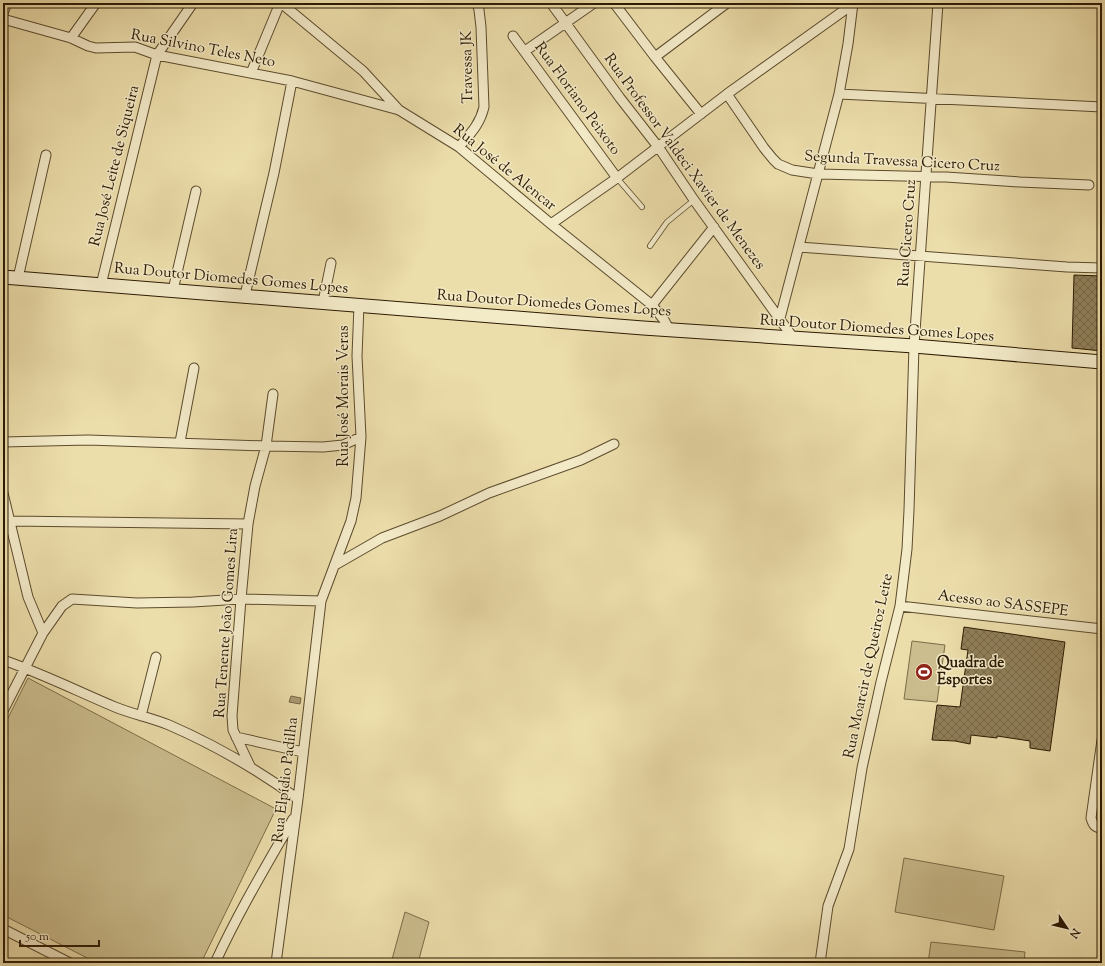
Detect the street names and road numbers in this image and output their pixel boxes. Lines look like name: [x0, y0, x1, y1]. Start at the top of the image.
street label: Rua Silvino Teles Neto: [129, 25, 277, 73]
street label: Travessa JK: [457, 30, 479, 104]
street label: Rua Floriano Peixoto: [529, 38, 625, 160]
street label: Rua Professor Valdeci Xavier de Menezes: [598, 50, 770, 275]
street label: Rua José Leite de Siqueira: [85, 83, 145, 249]
street label: Rua José de Alencar: [448, 120, 560, 216]
street label: Segunda Travessa Cicero Cruz: [804, 146, 1001, 178]
street label: Rua Cicero Cruz: [894, 178, 922, 287]
street label: Rua Doutor Diomedes Gomes Lopes: [113, 258, 349, 300]
street label: Rua Doutor Diomedes Gomes Lopes: [436, 285, 672, 323]
street label: Rua Doutor Diomedes Gomes Lopes: [759, 310, 995, 348]
street label: Rua José Morais Veras: [334, 325, 355, 467]
street label: Rua Tenente João Gomes Lira: [210, 527, 244, 719]
street label: Rua Moarcir de Queiroz Leite: [839, 571, 899, 761]
street label: Acesso ao SASSEPE: [936, 586, 1070, 622]
street label: Rua Elpídio Padilha: [268, 716, 304, 844]

